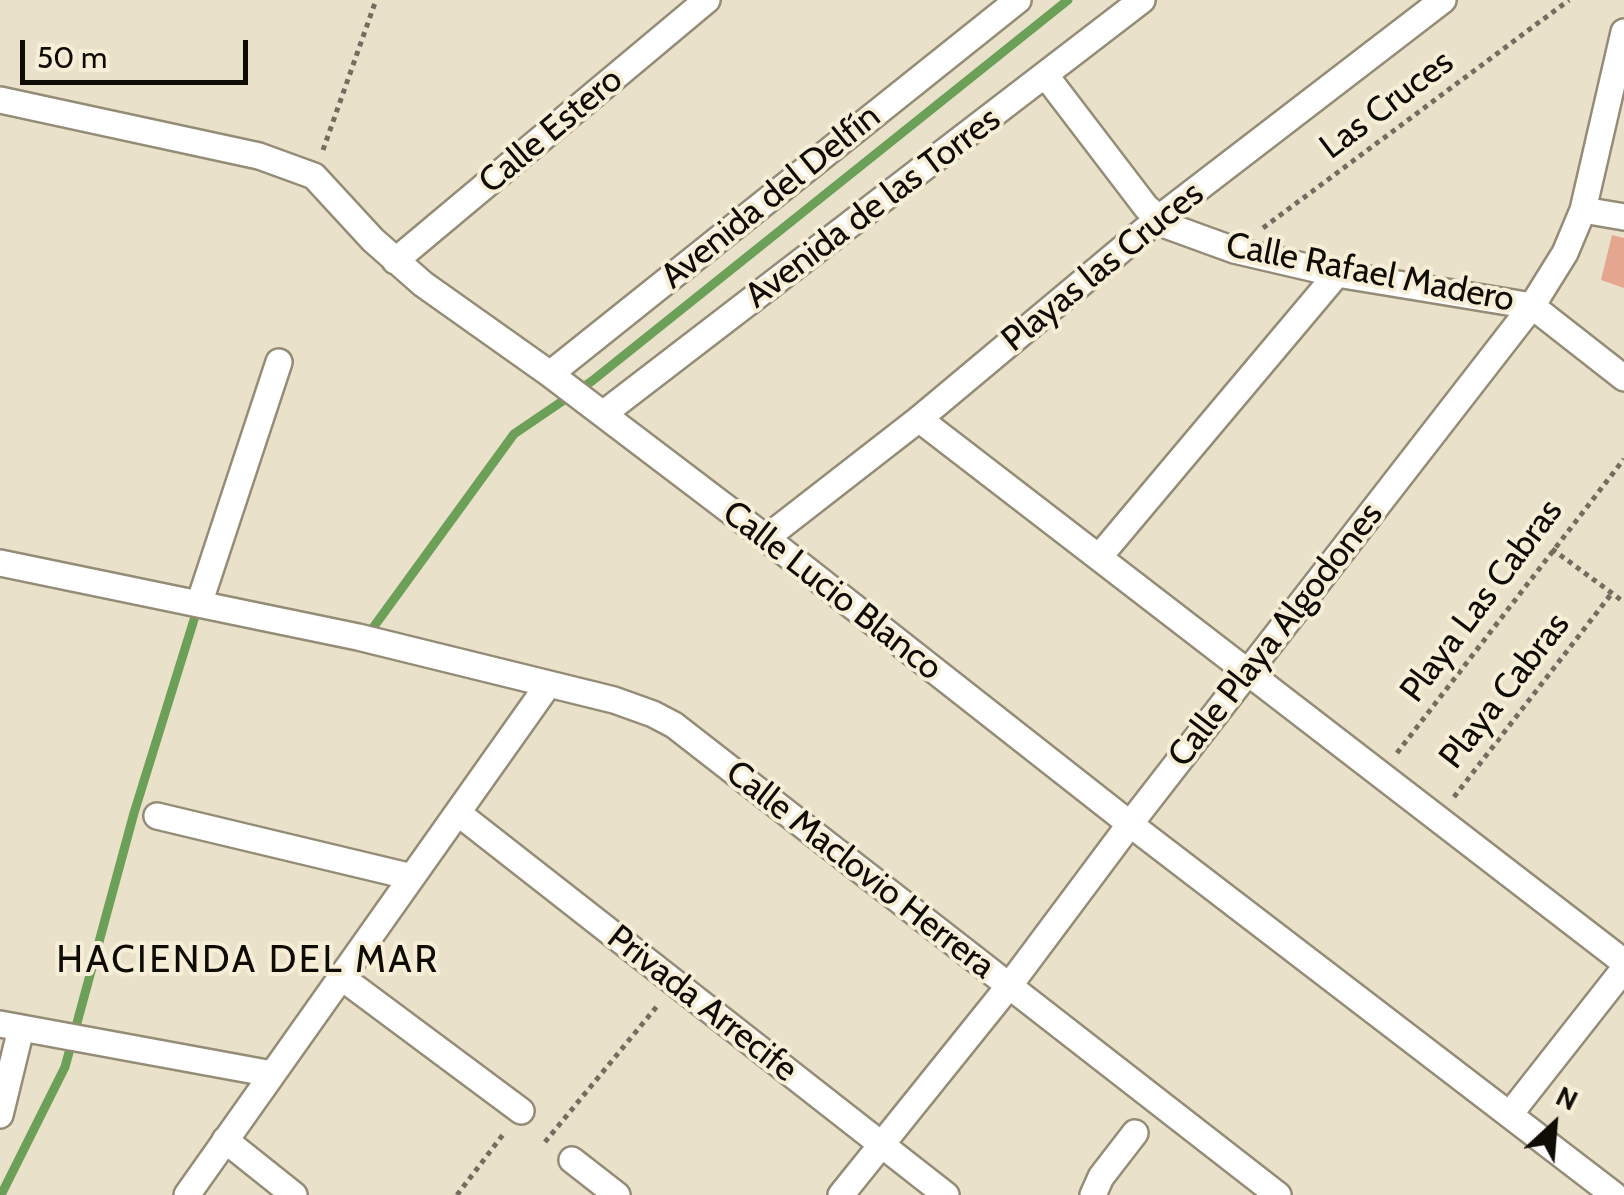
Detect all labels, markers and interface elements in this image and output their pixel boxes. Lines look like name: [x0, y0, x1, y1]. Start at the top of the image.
scale bar: [25, 20, 252, 82]
text: 50 m: [37, 39, 107, 76]
street label: Las Cruces: [1312, 41, 1462, 169]
street label: Calle Estero: [471, 59, 631, 203]
street label: Avenida del Delfín: [653, 96, 889, 298]
street label: Avenida de las Torres: [737, 99, 1009, 317]
street label: Playas las Cruces: [994, 173, 1212, 361]
street label: Calle Rafael Madero: [1222, 224, 1518, 322]
street label: Playa Las Cabras: [1392, 491, 1572, 711]
street label: Calle Lucio Blanco: [714, 492, 950, 690]
street label: Calle Playa Algodones: [1160, 495, 1392, 775]
street label: Playa Cabras: [1431, 605, 1579, 777]
street label: Calle Maclovio Herrera: [717, 752, 1003, 988]
street label: Privada Arrecife: [599, 917, 805, 1091]
district label: HACIENDA DEL MAR: [56, 938, 440, 984]
north arrow: [1504, 1075, 1604, 1175]
text: N: [1551, 1078, 1583, 1118]

